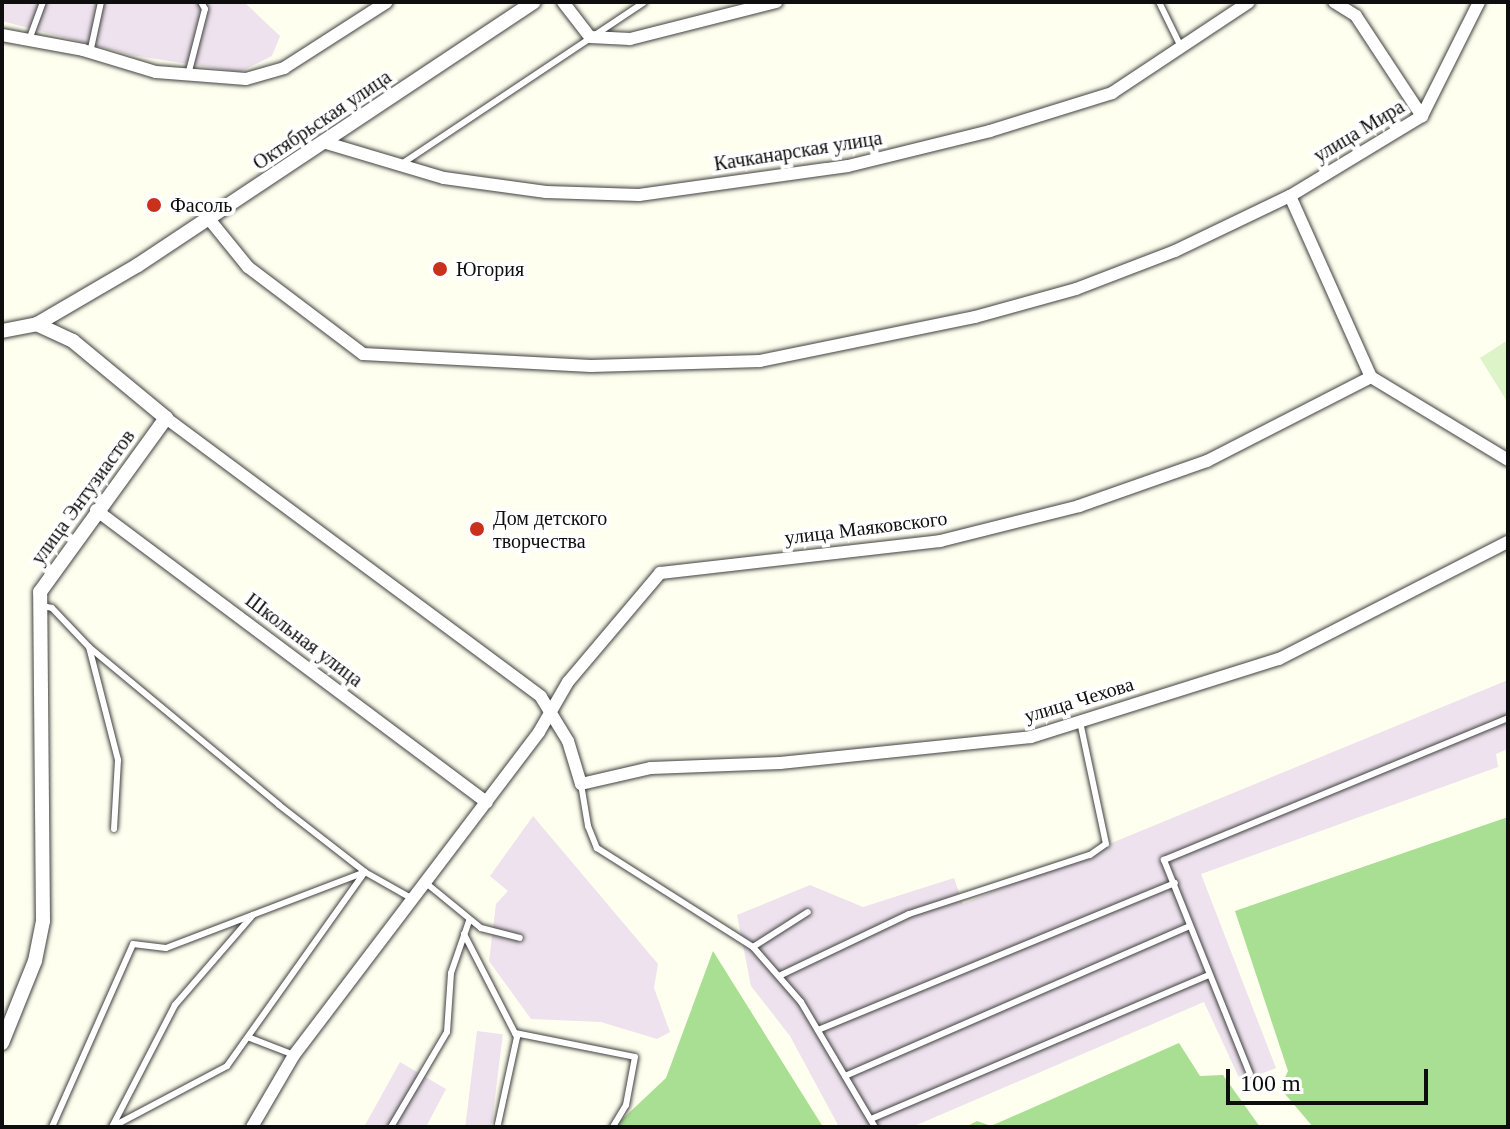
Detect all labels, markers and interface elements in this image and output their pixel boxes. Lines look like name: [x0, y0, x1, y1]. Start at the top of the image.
street label: Октябрьская улица: [248, 65, 396, 175]
street label: улица Мира: [1309, 95, 1409, 167]
street label: Качканарская улица: [712, 126, 884, 176]
place label: Фасоль: [170, 193, 232, 217]
marker: Фасоль: [145, 196, 163, 214]
place label: Югория: [456, 257, 524, 281]
marker: Югория: [431, 260, 449, 278]
street label: улица Энтузиастов: [26, 425, 140, 569]
place label: Дом детского творчества: [493, 506, 607, 553]
street label: улица Маяковского: [783, 506, 949, 550]
marker: Дом детского творчества: [468, 520, 486, 538]
street label: Школьная улица: [241, 588, 367, 692]
street label: улица Чехова: [1021, 672, 1137, 728]
scale bar: [1230, 1053, 1432, 1103]
text: 100 m: [1240, 1070, 1301, 1096]

